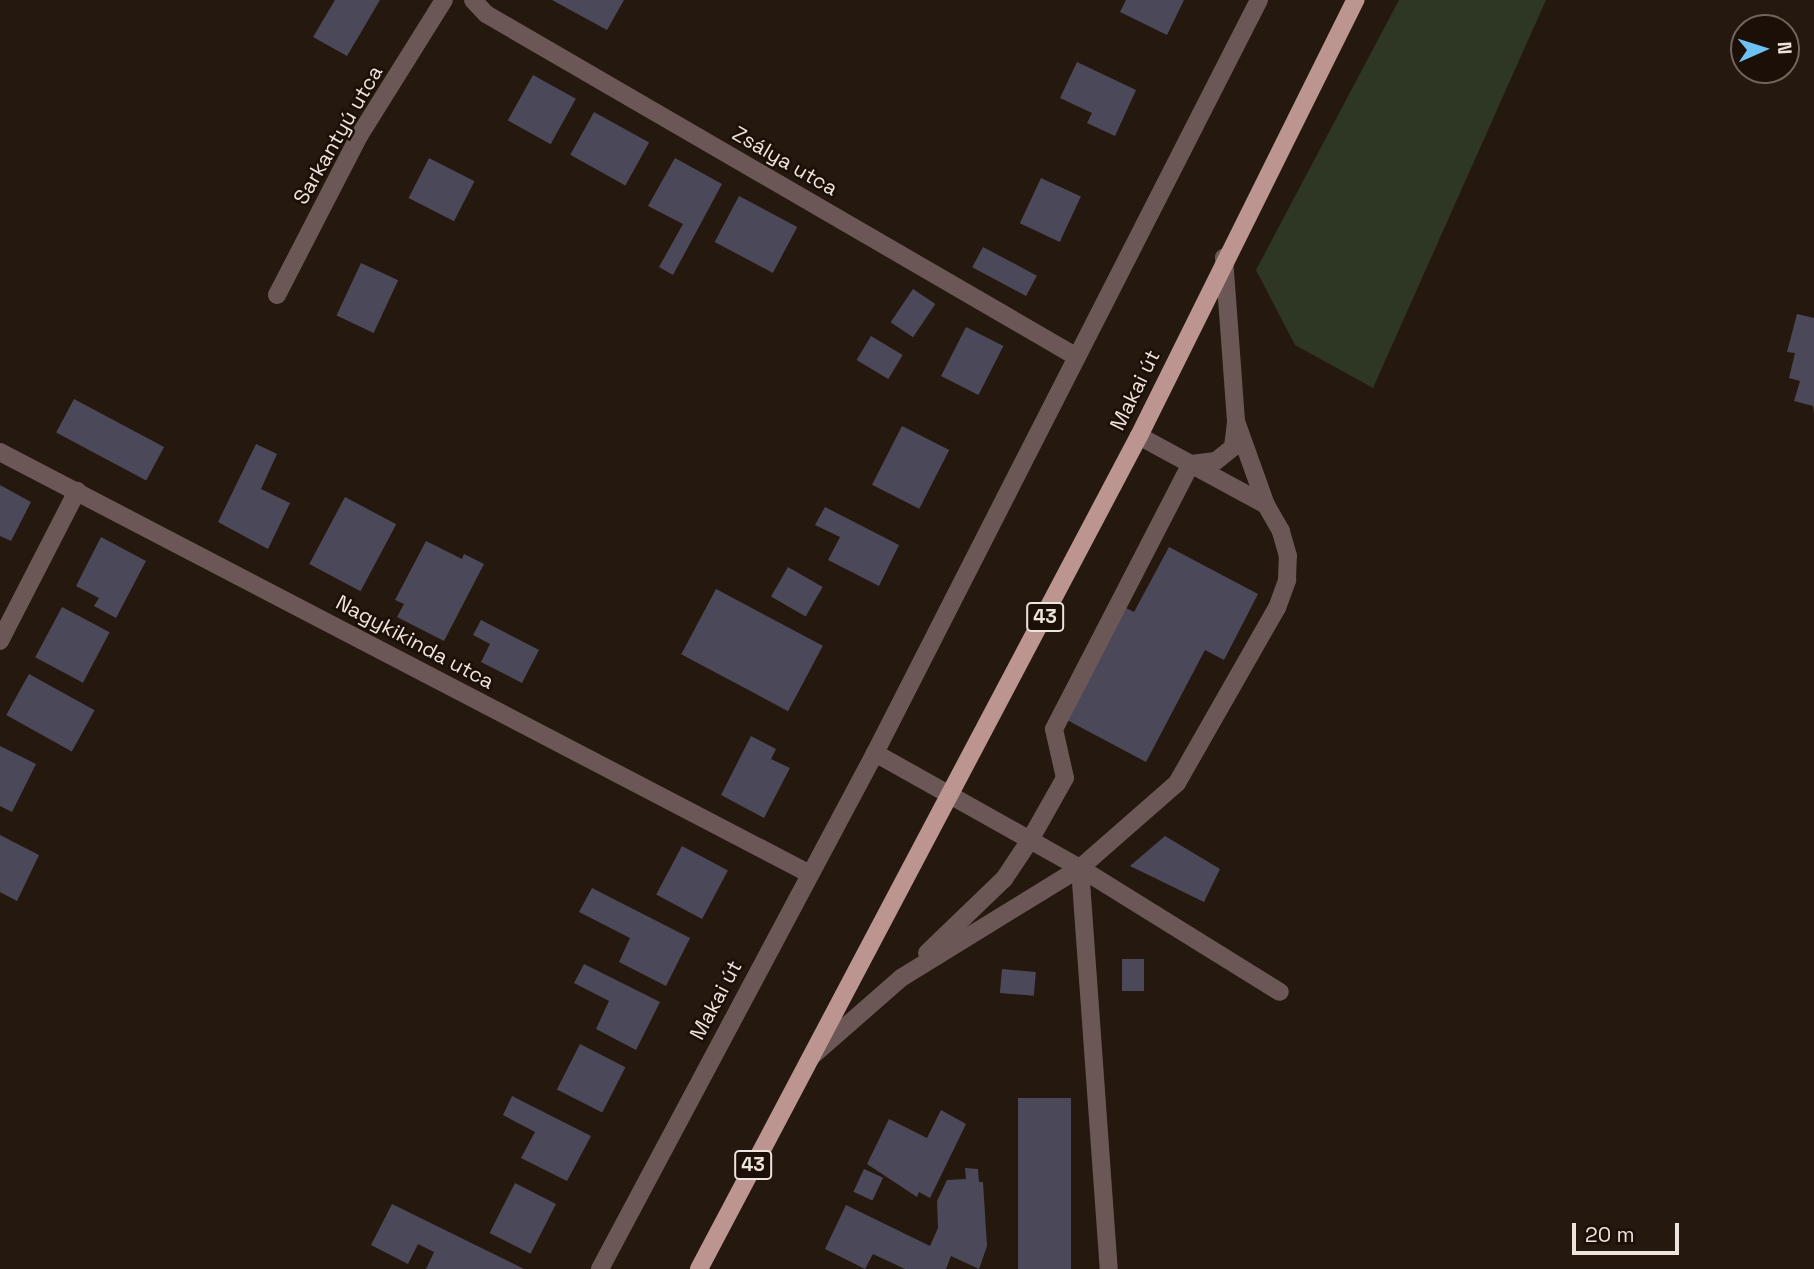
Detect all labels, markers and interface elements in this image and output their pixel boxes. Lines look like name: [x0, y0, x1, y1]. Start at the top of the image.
north arrow: [1730, 14, 1800, 84]
text: N: [1772, 41, 1797, 55]
street label: Sarkantyú utca: [288, 61, 388, 209]
street label: Zsálya utca: [728, 121, 842, 201]
street label: Makai út: [1105, 346, 1165, 434]
street label: Nagykikinda utca: [332, 590, 498, 694]
road number: 43: [1026, 602, 1064, 632]
street label: Makai út: [685, 956, 747, 1044]
road number: 43: [734, 1149, 772, 1180]
scale bar: [1576, 1210, 1683, 1254]
text: 20 m: [1585, 1221, 1635, 1248]

